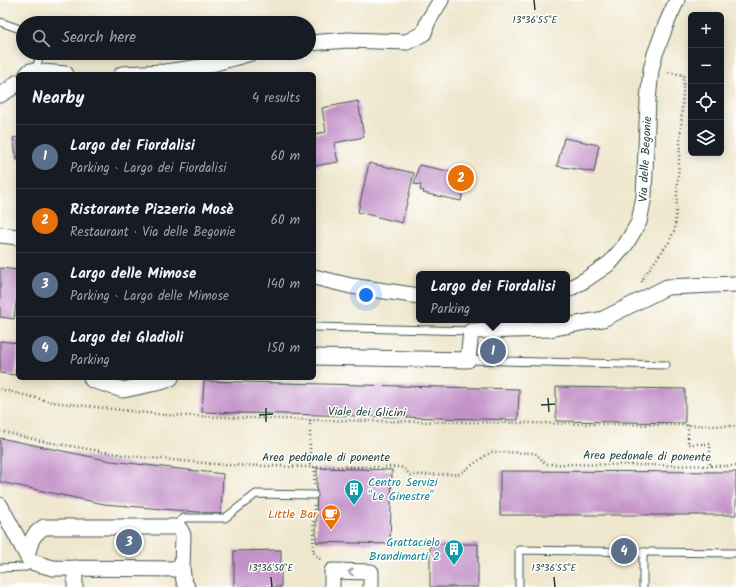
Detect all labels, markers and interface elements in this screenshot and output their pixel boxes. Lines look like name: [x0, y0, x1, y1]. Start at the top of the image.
text: 13°36'55"E: [513, 12, 559, 28]
map controls: [688, 12, 724, 156]
button: +: [688, 12, 724, 48]
search box: [16, 16, 316, 60]
text: Search here: [62, 26, 136, 50]
icon: search: [30, 27, 52, 49]
button: −: [688, 48, 724, 84]
button: locate: [688, 84, 724, 120]
text: Nearby: [32, 85, 84, 112]
text: 4 results: [252, 88, 300, 109]
street label: Via delle Begonie: [634, 115, 657, 202]
button: layers: [688, 120, 724, 156]
text: Largo dei Fiordalisi: [70, 134, 195, 158]
text: 1: [43, 146, 47, 167]
text: 60 m: [271, 146, 300, 167]
text: Parking · Largo dei Fiordalisi: [70, 158, 226, 179]
pin: 2: [448, 163, 474, 193]
text: Ristorante Pizzeria Mosè: [70, 198, 233, 222]
text: 2: [41, 210, 49, 231]
text: 60 m: [271, 210, 300, 231]
text: Restaurant · Via delle Begonie: [70, 222, 235, 243]
text: Largo delle Mimose: [70, 262, 196, 286]
popup: [416, 271, 570, 323]
text: 3: [41, 274, 49, 295]
text: 140 m: [267, 274, 300, 295]
text: Largo dei Fiordalisi: [430, 275, 556, 299]
your location: [356, 285, 376, 305]
text: Parking · Largo delle Mimose: [70, 286, 229, 307]
text: Parking: [430, 299, 470, 320]
text: Largo dei Gladioli: [70, 326, 184, 350]
pin: 1: [480, 336, 506, 366]
text: 4: [41, 338, 49, 359]
text: 150 m: [267, 338, 300, 359]
text: Parking: [70, 350, 110, 371]
street label: Viale dei Glicini: [328, 402, 407, 423]
street label: Area pedonale di ponente: [583, 446, 712, 467]
street label: Area pedonale di ponente: [262, 448, 391, 467]
place label: Centro Servizi "Le Ginestre": [368, 473, 439, 506]
building icon: Centro Servizi "Le Ginestre": [343, 478, 365, 506]
cafe icon: Little Bar: [320, 503, 342, 531]
place label: Little Bar: [268, 505, 318, 524]
pin: 3: [116, 527, 142, 557]
place label: Grattacielo Brandimarti 2: [369, 533, 440, 566]
pin: 4: [611, 536, 637, 566]
building icon: Grattacielo Brandimarti 2: [443, 538, 465, 566]
text: 13°36'50"E: [249, 560, 294, 576]
text: 13°36'55"E: [532, 560, 578, 576]
one-way arrow: [348, 568, 354, 576]

